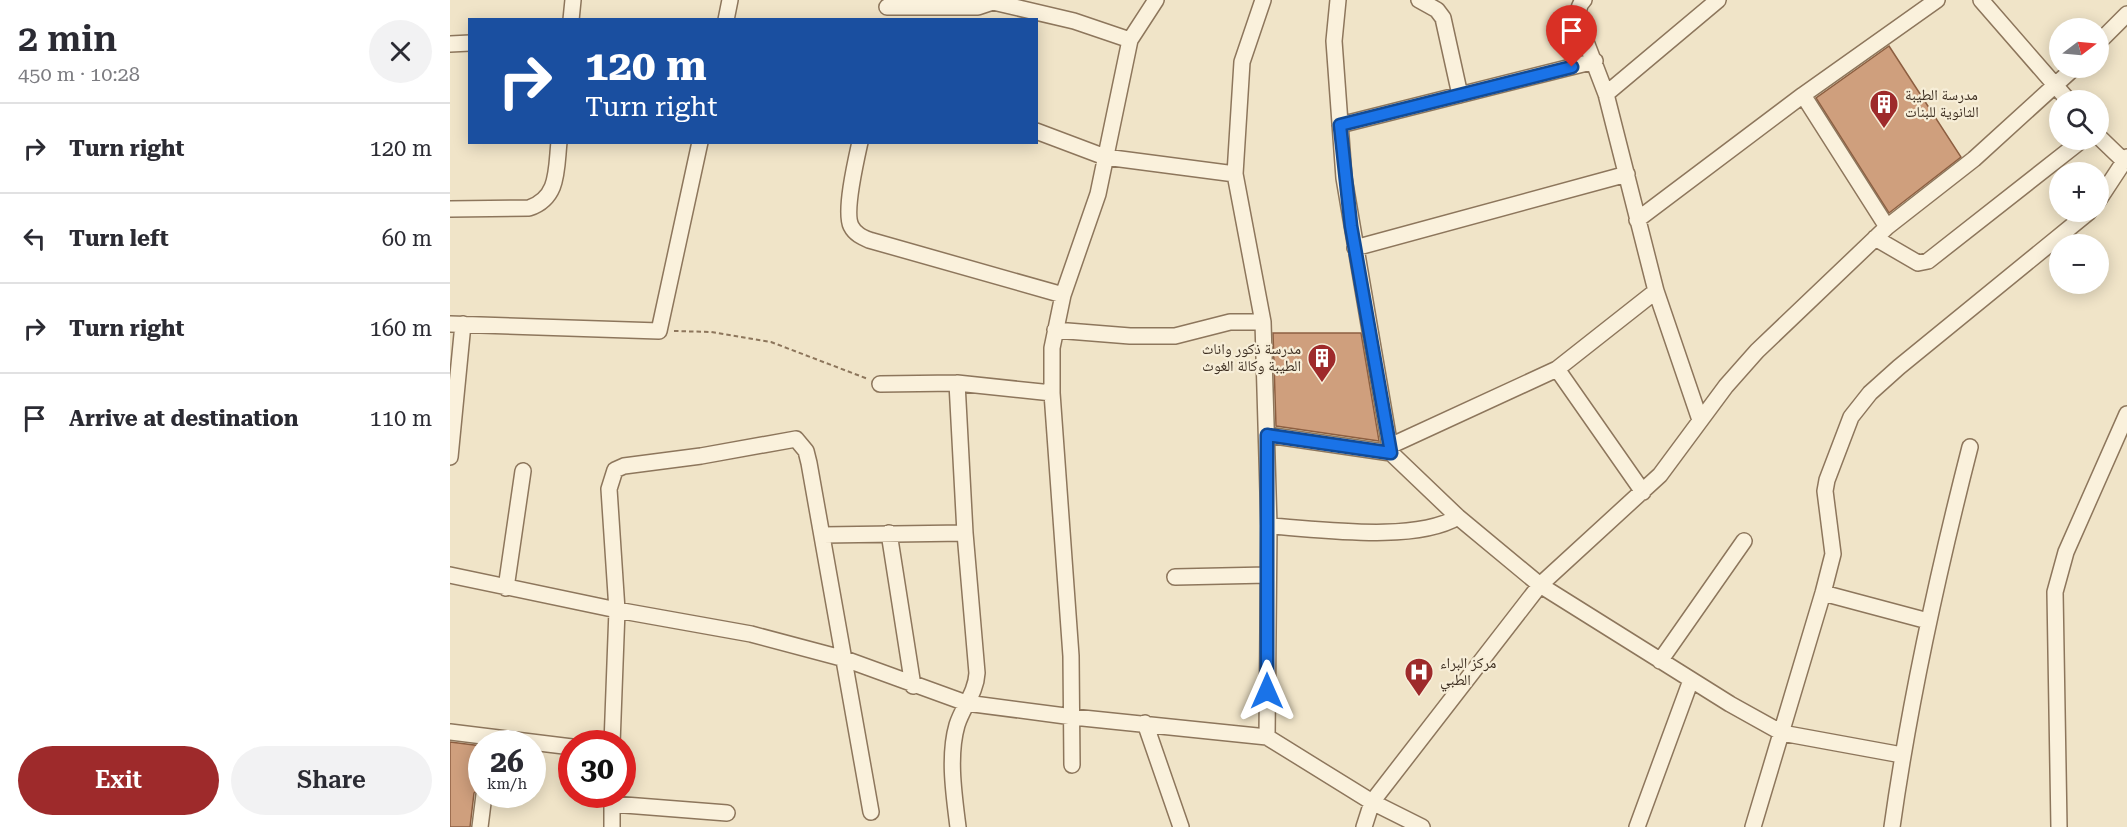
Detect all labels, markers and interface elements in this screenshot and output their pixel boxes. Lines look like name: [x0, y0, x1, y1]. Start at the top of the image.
pin: [1546, 5, 1597, 67]
icon: arrive: [1555, 14, 1588, 47]
text: 2 min: [18, 18, 117, 60]
north arrow: [2049, 18, 2109, 78]
map controls: [2049, 18, 2109, 294]
button: close: [369, 20, 432, 83]
text: 120 m: [585, 41, 707, 90]
icon: right: [486, 42, 564, 120]
text: 450 m · 10:28: [18, 62, 140, 86]
place label: مدرسة الطيبة الثانوية للبنات: [1905, 86, 1979, 121]
building icon: مدرسة الطيبة الثانوية للبنات: [1868, 88, 1900, 130]
button: search: [2049, 90, 2109, 150]
text: Turn right: [585, 91, 718, 123]
icon: right: [18, 132, 51, 165]
text: Turn right: [69, 136, 184, 161]
text: 120 m: [369, 136, 432, 161]
button: +: [2049, 162, 2109, 222]
icon: left: [18, 222, 51, 255]
text: Turn left: [69, 226, 169, 251]
text: 60 m: [382, 226, 432, 251]
button: −: [2049, 234, 2109, 294]
icon: right: [18, 312, 51, 345]
text: Turn right: [69, 316, 184, 341]
text: 160 m: [369, 316, 432, 341]
place label: مدرسة ذكور واناث الطيبة وكالة الغوث: [1202, 340, 1301, 375]
building icon: مدرسة ذكور واناث الطيبة وكالة الغوث: [1306, 342, 1338, 384]
icon: arrive: [18, 402, 51, 435]
text: Arrive at destination: [69, 406, 298, 431]
text: 110 m: [369, 406, 432, 431]
place label: مركز البراء الطبي: [1440, 654, 1496, 692]
hospital icon: مركز البراء الطبي: [1403, 656, 1435, 698]
position arrow: [1235, 659, 1299, 723]
speed limit sign: 30: [558, 730, 636, 808]
text: 26: [490, 744, 524, 779]
button: Exit: [18, 746, 219, 815]
button: Share: [231, 746, 432, 815]
text: km/h: [487, 775, 527, 793]

